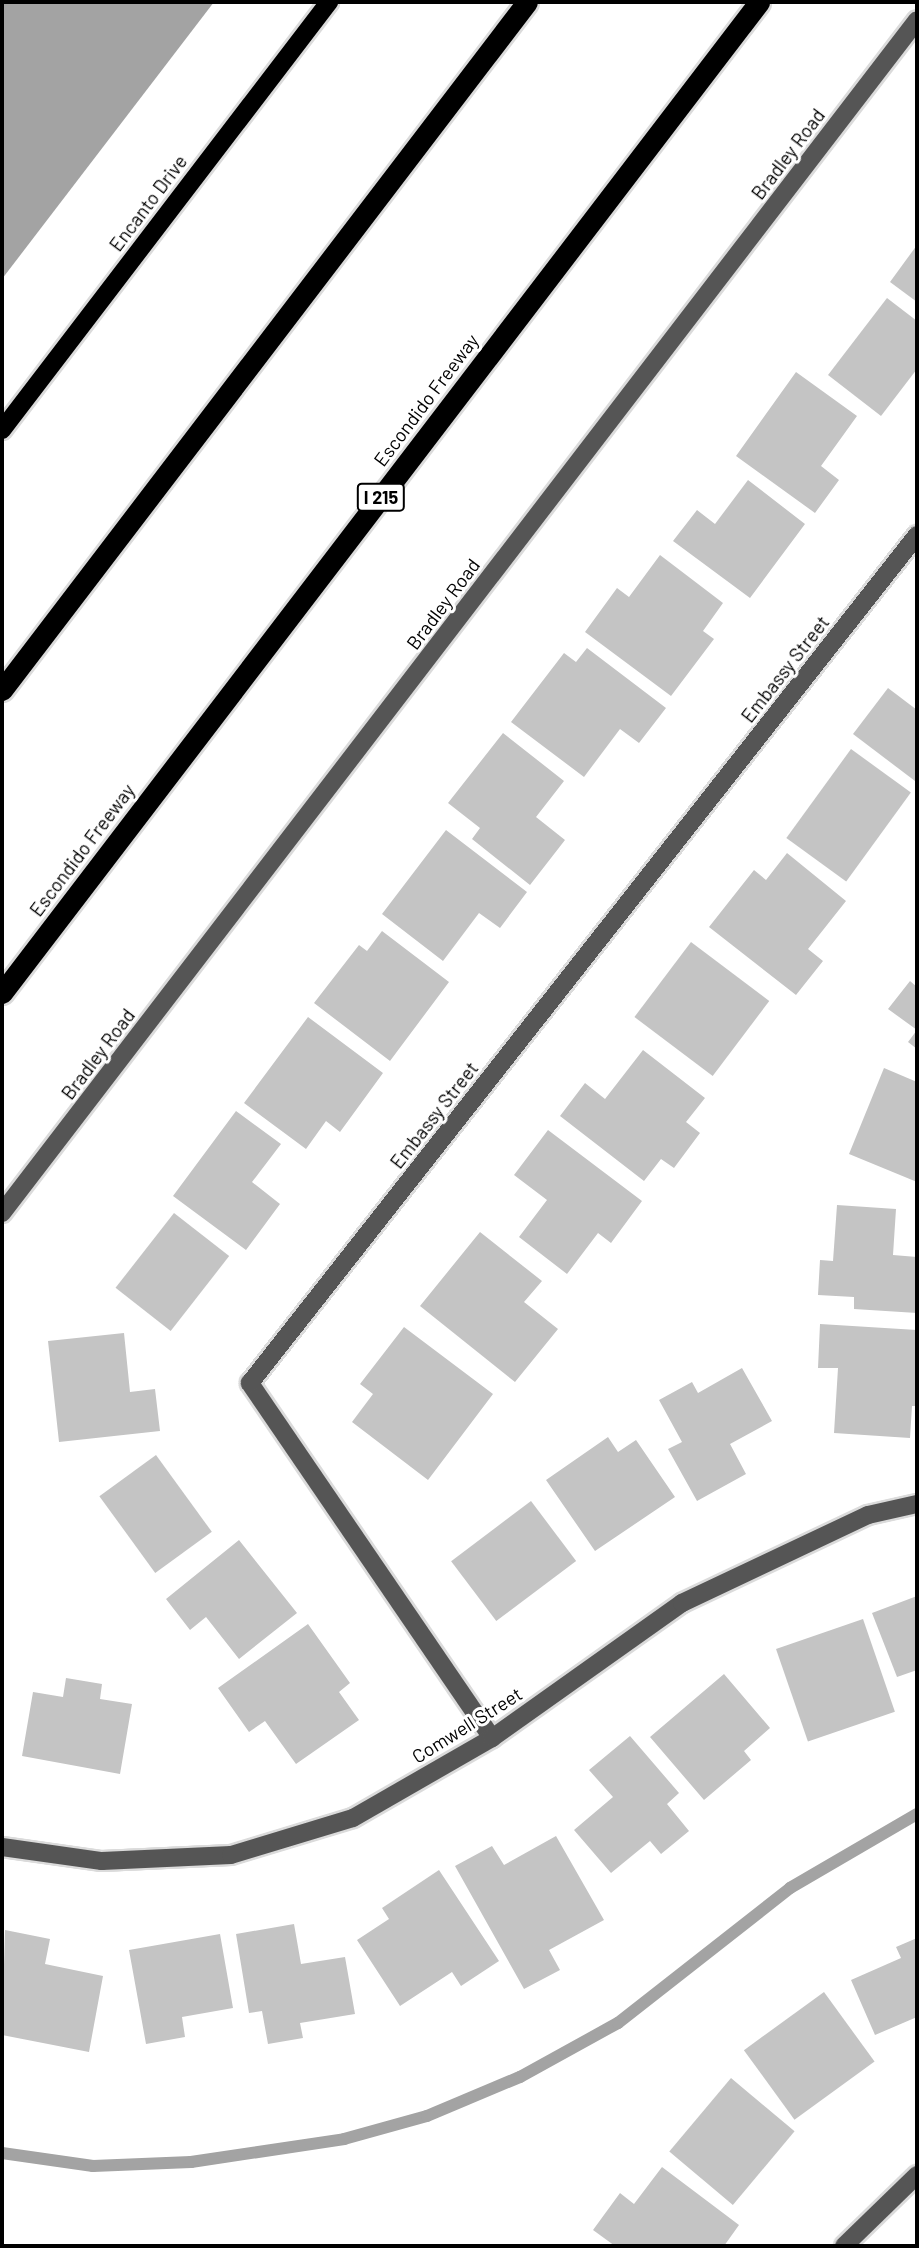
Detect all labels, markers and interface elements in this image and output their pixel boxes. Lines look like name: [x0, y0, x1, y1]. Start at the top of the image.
street label: Bradley Road: [746, 104, 830, 204]
street label: Encanto Drive: [104, 150, 192, 256]
street label: Escondido Freeway: [369, 329, 483, 471]
road number: I 215: [356, 482, 406, 512]
street label: Bradley Road: [401, 554, 485, 654]
street label: Embassy Street: [736, 611, 834, 727]
street label: Escondido Freeway: [25, 779, 139, 921]
street label: Bradley Road: [56, 1004, 140, 1104]
street label: Embassy Street: [385, 1057, 483, 1173]
street label: Comwell Street: [408, 1682, 526, 1768]

